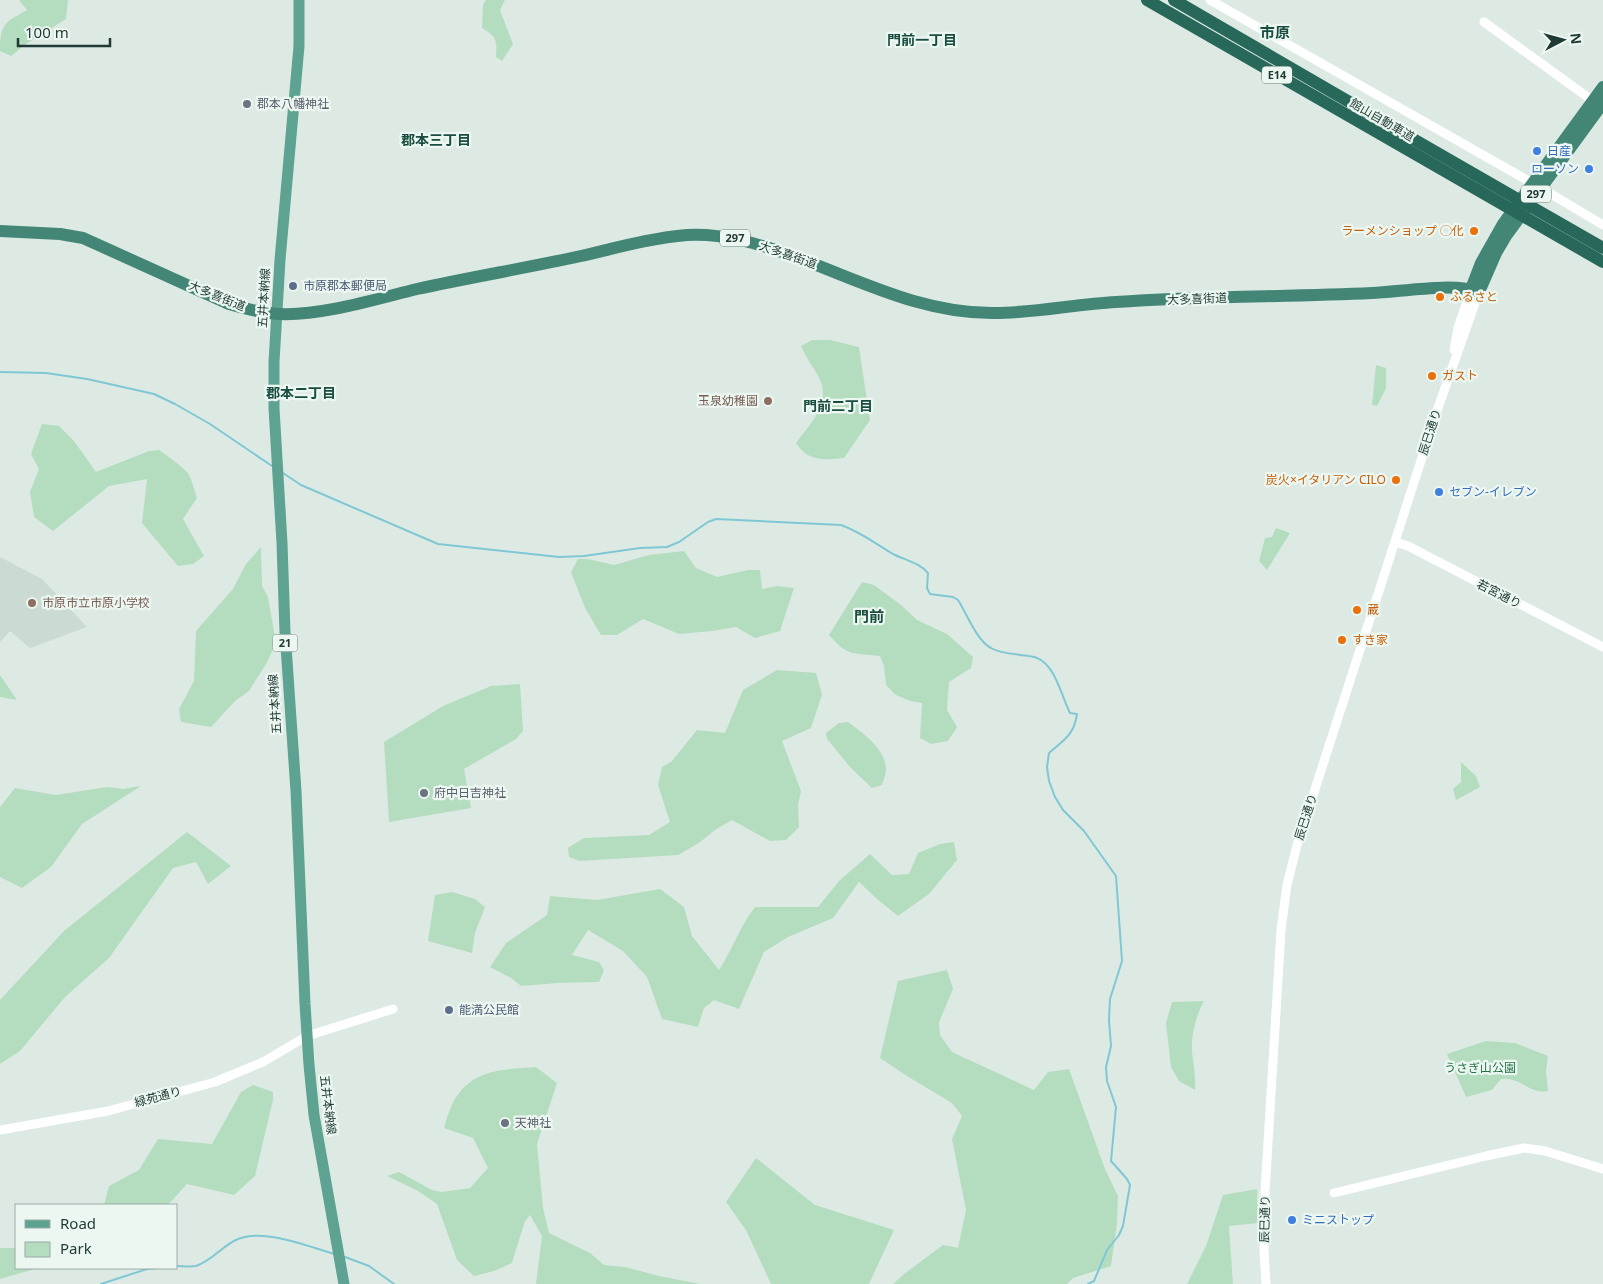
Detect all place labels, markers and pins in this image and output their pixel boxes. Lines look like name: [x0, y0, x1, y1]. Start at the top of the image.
place label: 郡本八幡神社: [257, 95, 329, 112]
marker: 郡本八幡神社: [241, 98, 253, 110]
place label: 日産: [1547, 142, 1571, 159]
marker: 日産: [1531, 145, 1543, 157]
place label: ローソン: [1531, 160, 1579, 177]
marker: ローソン: [1583, 163, 1595, 175]
place label: ラーメンショップ ◯化: [1341, 222, 1464, 239]
marker: ラーメンショップ ◯化: [1468, 225, 1480, 237]
place label: 市原郡本郵便局: [303, 277, 387, 294]
marker: 市原郡本郵便局: [287, 280, 299, 292]
place label: ふるさと: [1450, 288, 1498, 305]
marker: ふるさと: [1434, 291, 1446, 303]
place label: ガスト: [1442, 367, 1478, 384]
marker: ガスト: [1426, 370, 1438, 382]
place label: 玉泉幼稚園: [698, 392, 758, 409]
marker: 玉泉幼稚園: [762, 395, 774, 407]
place label: 炭火×イタリアン CILO: [1266, 471, 1386, 488]
marker: 炭火×イタリアン CILO: [1390, 474, 1402, 486]
place label: セブン-イレブン: [1449, 483, 1537, 500]
marker: セブン-イレブン: [1433, 486, 1445, 498]
place label: 市原市立市原小学校: [42, 594, 150, 611]
marker: 市原市立市原小学校: [26, 597, 38, 609]
place label: 蔵: [1367, 601, 1379, 618]
marker: 蔵: [1351, 604, 1363, 616]
place label: すき家: [1352, 631, 1388, 648]
marker: すき家: [1336, 634, 1348, 646]
place label: 府中日吉神社: [434, 784, 506, 801]
marker: 府中日吉神社: [418, 787, 430, 799]
place label: 能満公民館: [459, 1001, 519, 1018]
marker: 能満公民館: [443, 1004, 455, 1016]
place label: 天神社: [515, 1114, 551, 1131]
marker: 天神社: [499, 1117, 511, 1129]
place label: ミニストップ: [1302, 1211, 1374, 1228]
marker: ミニストップ: [1286, 1214, 1298, 1226]

